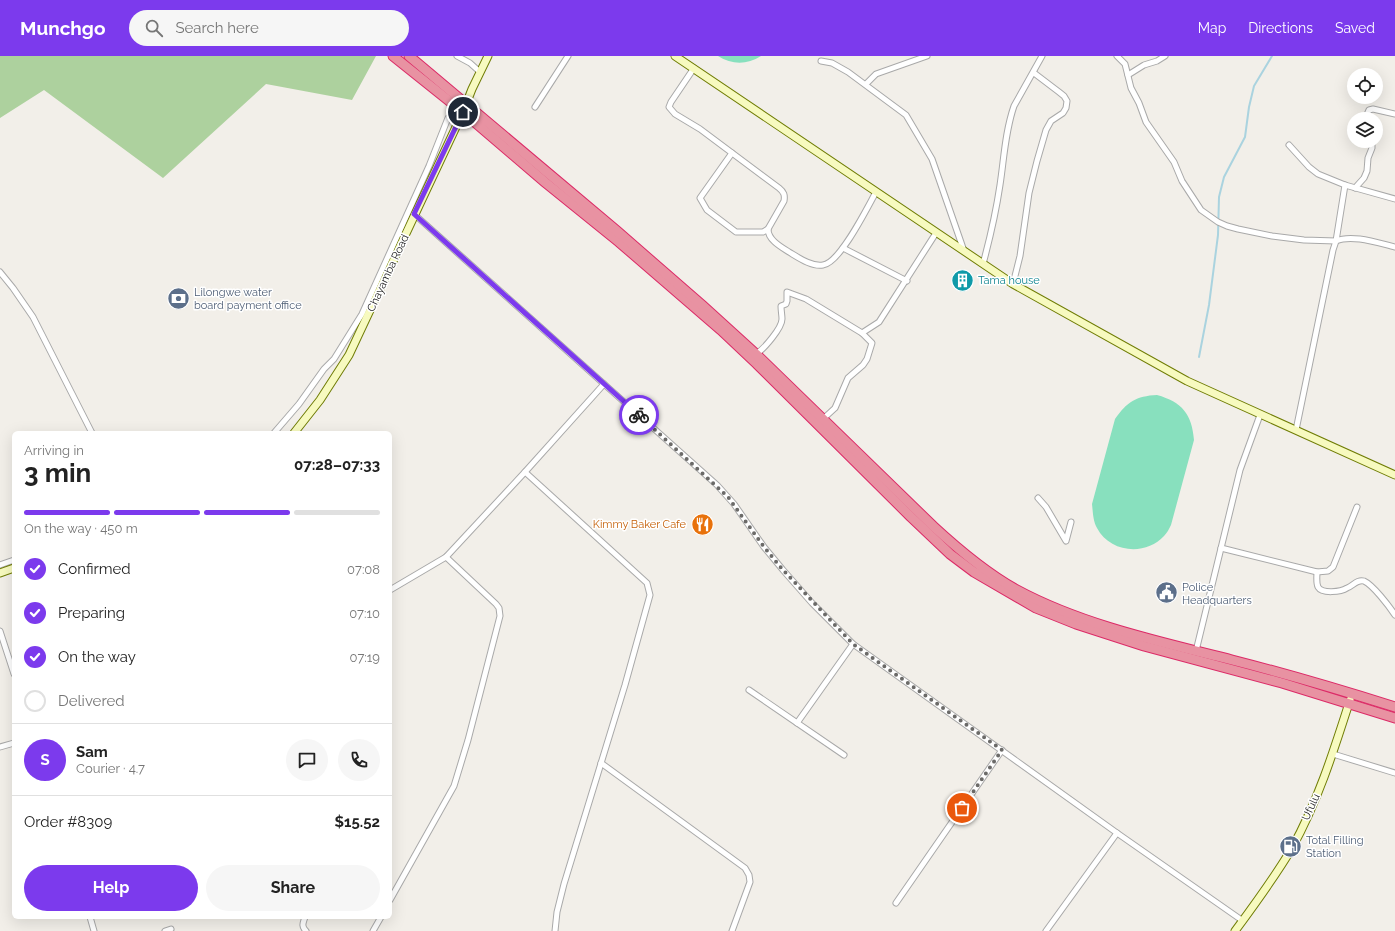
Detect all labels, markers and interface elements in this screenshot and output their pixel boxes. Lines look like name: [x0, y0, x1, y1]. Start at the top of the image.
search box: [129, 10, 409, 46]
text: Munchgo: [20, 17, 105, 39]
icon: search: [143, 17, 165, 39]
text: Search here: [175, 19, 259, 37]
text: Map: [1198, 20, 1226, 36]
text: Directions: [1248, 20, 1313, 36]
text: Saved: [1335, 20, 1375, 36]
map controls: [1347, 68, 1383, 148]
button: locate: [1347, 68, 1383, 104]
pin: [446, 95, 480, 129]
icon: home: [452, 101, 474, 123]
button: layers: [1347, 112, 1383, 148]
street label: Chayamba Road: [364, 232, 412, 314]
building icon: Tama house: [949, 267, 975, 293]
place label: Tama house: [978, 274, 1040, 287]
bank icon: Lilongwe water board payment office: [166, 285, 192, 311]
place label: Lilongwe water board payment office: [194, 286, 302, 312]
courier: [619, 395, 659, 435]
icon: bike: [628, 404, 650, 426]
text: Arriving in: [24, 443, 84, 458]
text: 07:28–07:33: [294, 456, 380, 474]
text: 3 min: [24, 458, 91, 488]
restaurant icon: Kimmy Baker Cafe: [689, 511, 715, 537]
place label: Kimmy Baker Cafe: [593, 518, 687, 531]
text: On the way · 450 m: [24, 521, 138, 536]
icon: check: [24, 558, 46, 580]
text: Confirmed: [58, 560, 131, 578]
text: 07:08: [347, 562, 380, 577]
public building icon: Police Headquarters: [1153, 580, 1179, 606]
place label: Police Headquarters: [1182, 581, 1252, 607]
icon: check: [24, 602, 46, 624]
text: Preparing: [58, 604, 125, 622]
text: 07:10: [349, 606, 380, 621]
icon: check: [24, 646, 46, 668]
text: On the way: [58, 648, 136, 666]
text: 07:19: [350, 650, 380, 665]
text: Delivered: [58, 692, 125, 710]
button: chat: [286, 739, 328, 781]
button: phone: [338, 739, 380, 781]
text: Sam: [76, 743, 108, 761]
text: S: [40, 751, 50, 769]
text: Courier · 4.7: [76, 761, 145, 776]
pin: [945, 791, 979, 825]
street label: Ufulu: [1299, 792, 1323, 822]
icon: bag: [951, 797, 973, 819]
text: Order #8309: [24, 813, 112, 831]
text: $15.52: [335, 813, 380, 831]
fuel station icon: Total Filling Station: [1278, 833, 1304, 859]
place label: Total Filling Station: [1306, 834, 1364, 860]
button: Help: [24, 865, 198, 911]
button: Share: [206, 865, 380, 911]

